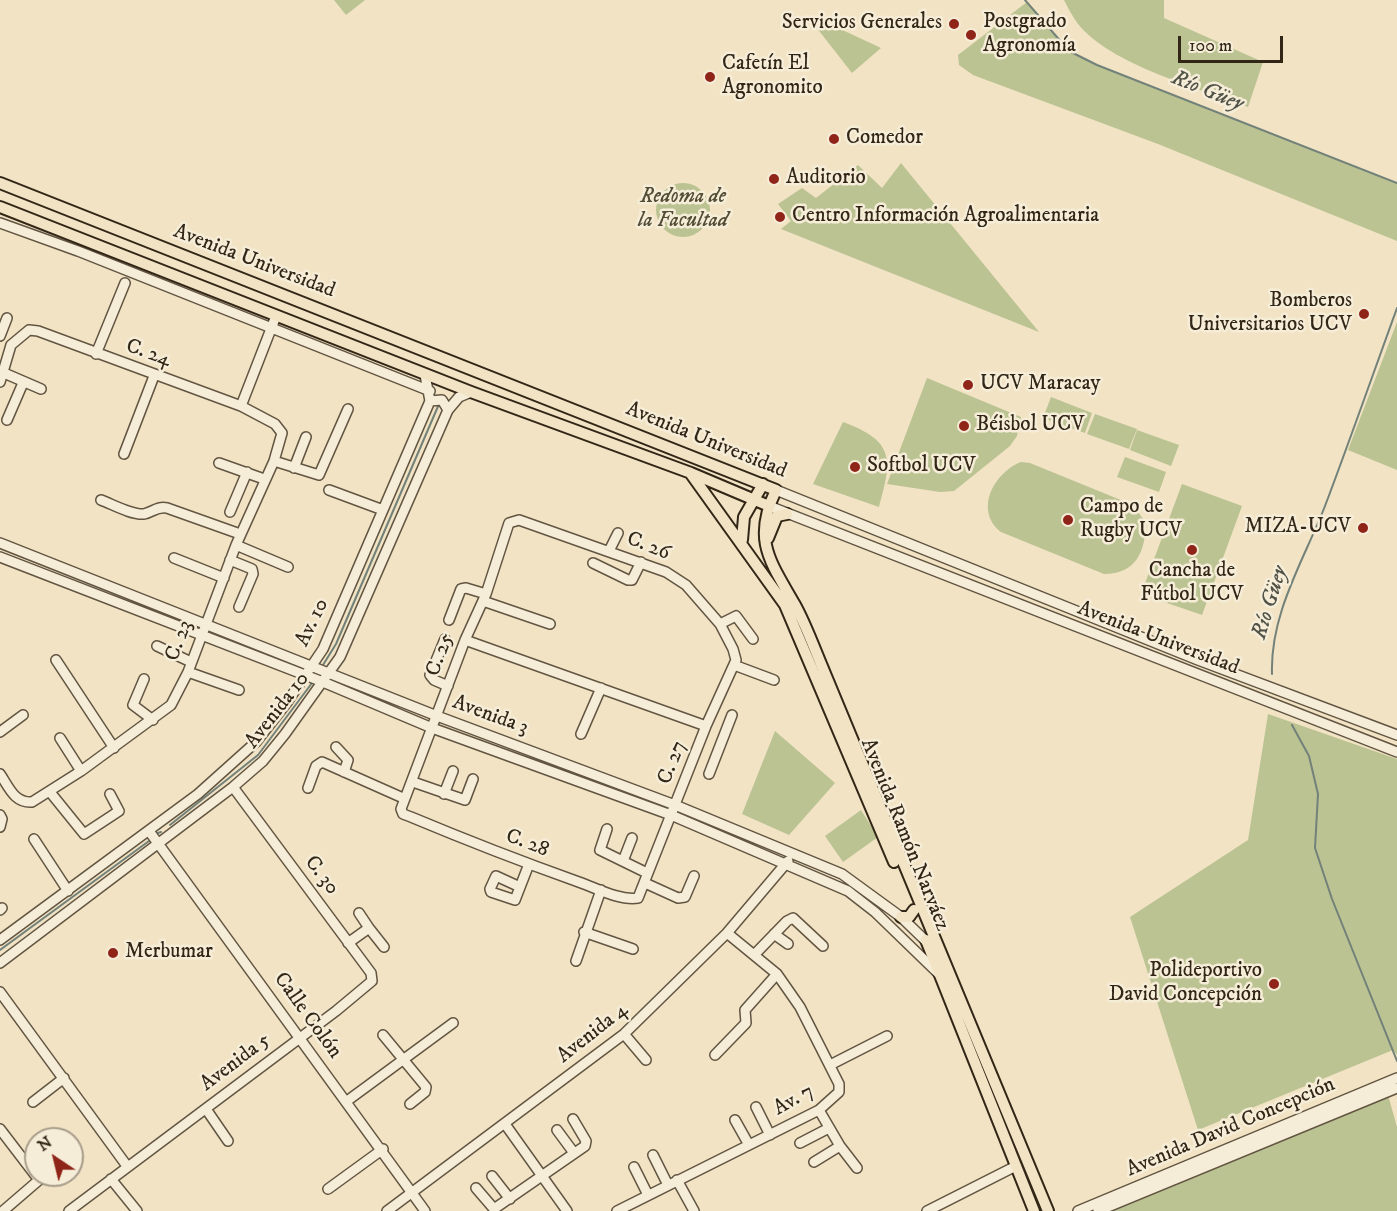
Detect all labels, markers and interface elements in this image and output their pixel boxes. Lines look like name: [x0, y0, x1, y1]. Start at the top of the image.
place label: Postgrado Agronomía: [983, 10, 1076, 60]
place label: Servicios Generales: [782, 11, 942, 37]
marker: Servicios Generales: [947, 17, 961, 31]
scale bar: [1181, 24, 1286, 62]
marker: Postgrado Agronomía: [964, 28, 978, 42]
text: 100 m: [1189, 35, 1232, 57]
place label: Cafetín El Agronomito: [722, 52, 823, 102]
water label: Río Güey: [1167, 66, 1247, 118]
marker: Cafetín El Agronomito: [703, 70, 717, 84]
place label: Comedor: [846, 126, 923, 152]
marker: Comedor: [827, 132, 841, 146]
place label: Auditorio: [786, 166, 866, 192]
marker: Auditorio: [767, 172, 781, 186]
park label: Redoma de la Facultad: [638, 185, 728, 235]
place label: Centro Información Agroalimentaria: [792, 204, 1099, 230]
marker: Centro Información Agroalimentaria: [773, 210, 787, 224]
street label: Avenida Universidad: [170, 220, 338, 304]
place label: Bomberos Universitarios UCV: [1188, 289, 1352, 339]
marker: Bomberos Universitarios UCV: [1357, 307, 1371, 321]
street label: C. 24: [122, 334, 174, 374]
place label: UCV Maracay: [980, 372, 1101, 398]
marker: UCV Maracay: [961, 378, 975, 392]
street label: Avenida Universidad: [622, 397, 790, 485]
place label: Béisbol UCV: [976, 413, 1085, 439]
marker: Béisbol UCV: [957, 419, 971, 433]
place label: Softbol UCV: [867, 454, 976, 480]
marker: Softbol UCV: [848, 460, 862, 474]
place label: Campo de Rugby UCV: [1080, 495, 1182, 545]
marker: Campo de Rugby UCV: [1061, 513, 1075, 527]
place label: MIZA-UCV: [1244, 515, 1351, 541]
marker: MIZA-UCV: [1356, 521, 1370, 535]
street label: C. 26: [623, 527, 673, 567]
marker: Cancha de Fútbol UCV: [1185, 543, 1199, 557]
place label: Cancha de Fútbol UCV: [1140, 559, 1244, 609]
water label: Río Güey: [1247, 563, 1295, 643]
street label: Av. 10: [291, 595, 335, 651]
street label: Avenida Universidad: [1074, 597, 1242, 681]
street label: C. 23: [161, 617, 199, 665]
street label: C. 25: [421, 630, 461, 680]
street label: Avenida 10: [240, 668, 316, 754]
street label: Avenida 3: [449, 691, 531, 741]
street label: Avenida Ramón Narváez: [854, 735, 954, 935]
street label: C. 27: [653, 738, 693, 788]
street label: C. 28: [502, 824, 552, 864]
street label: C. 30: [298, 851, 344, 901]
place label: Merbumar: [125, 940, 213, 966]
marker: Merbumar: [106, 946, 120, 960]
place label: Polideportivo David Concepción: [1109, 959, 1262, 1009]
street label: Calle Colón: [267, 968, 347, 1064]
marker: Polideportivo David Concepción: [1267, 977, 1281, 991]
street label: Avenida 4: [552, 998, 634, 1070]
street label: Avenida 5: [196, 1028, 276, 1098]
street label: Avenida David Concepción: [1123, 1073, 1339, 1183]
street label: Av. 7: [769, 1080, 819, 1122]
north arrow: [24, 1127, 84, 1187]
text: N: [34, 1132, 56, 1156]

